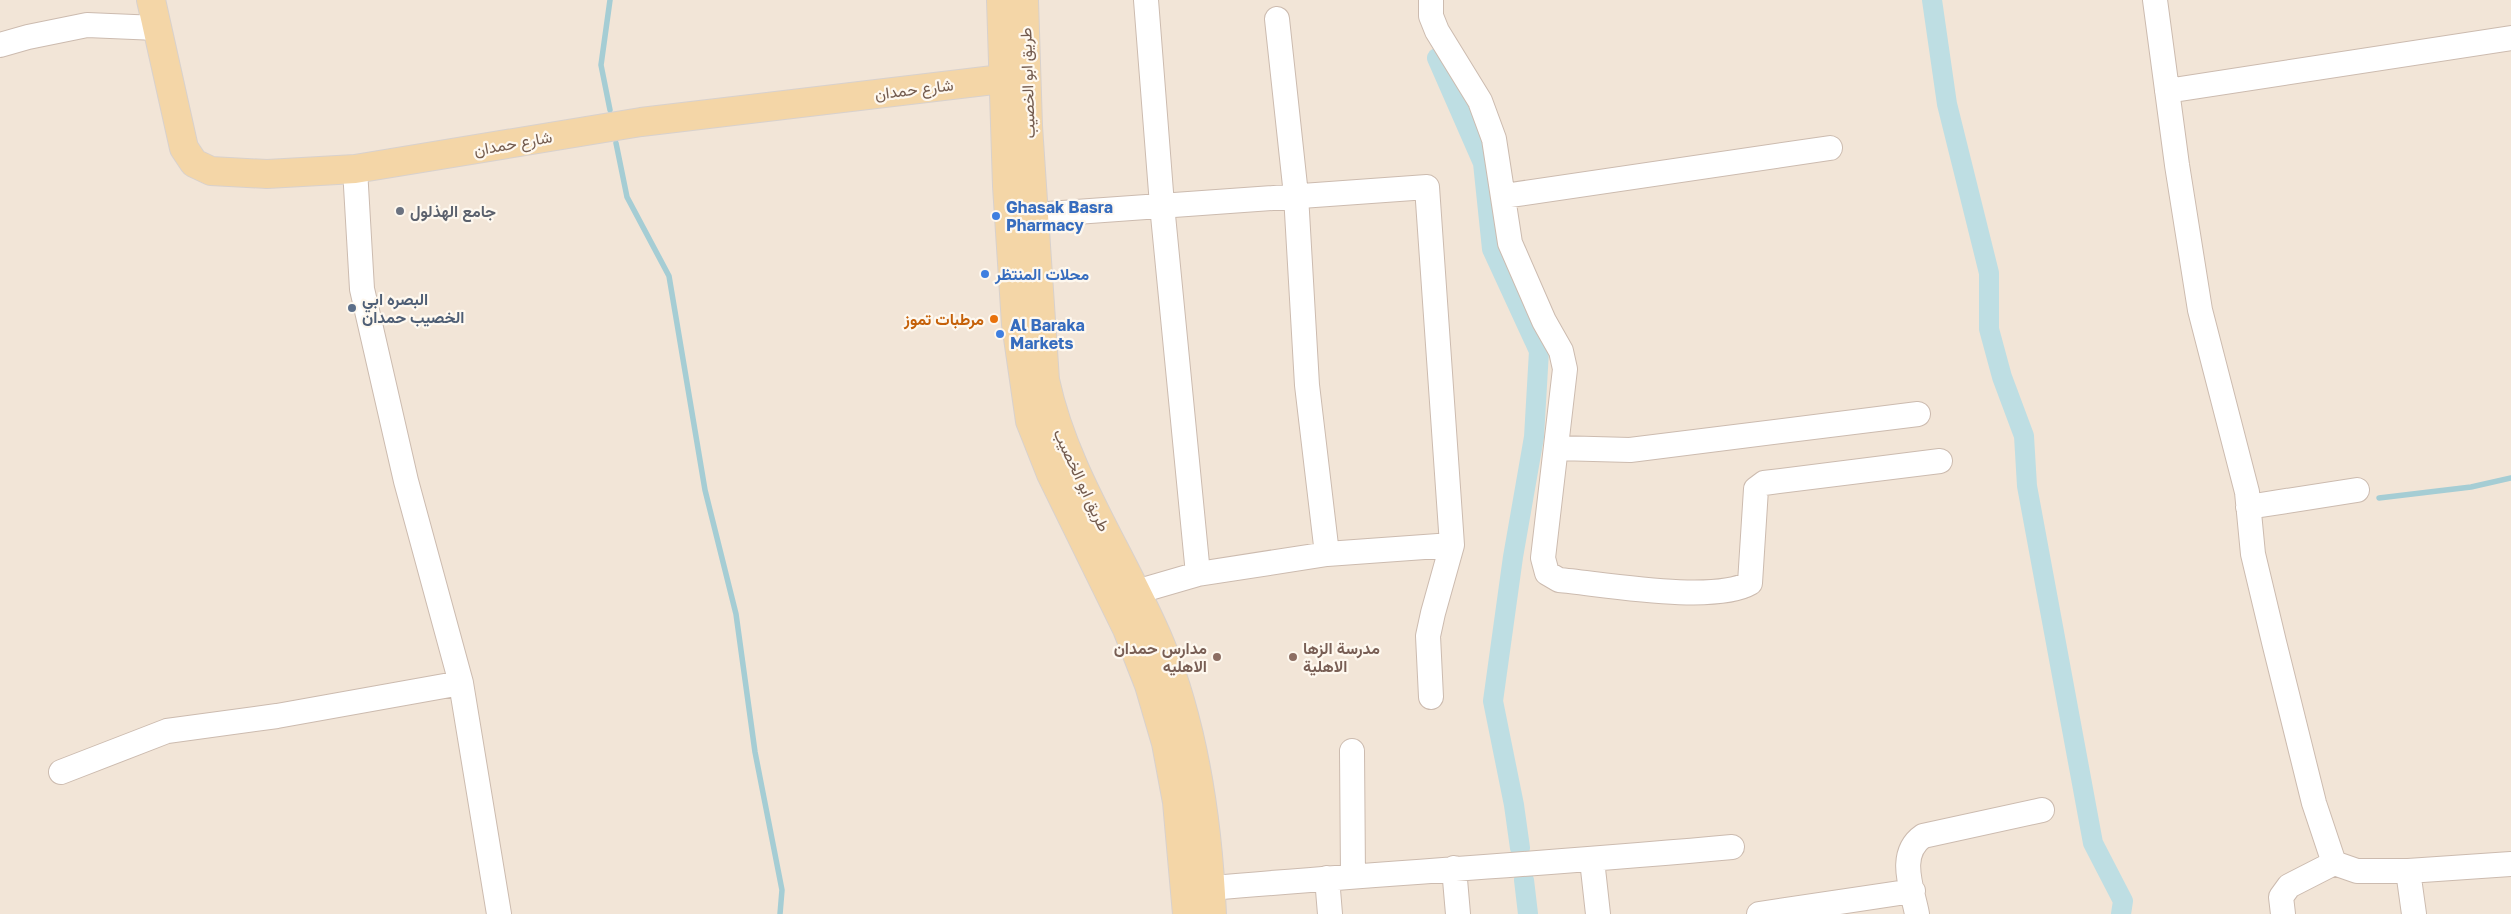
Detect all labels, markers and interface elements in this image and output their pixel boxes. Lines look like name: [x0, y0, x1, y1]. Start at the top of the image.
street label: طريق ابو الخصيب: [1015, 27, 1040, 139]
street label: شارع حمدان: [874, 74, 955, 106]
street label: شارع حمدان: [472, 126, 554, 162]
place label: Ghasak Basra Pharmacy: [1006, 197, 1113, 235]
place label: جامع الهذلول: [410, 201, 496, 223]
marker: جامع الهذلول: [394, 205, 406, 217]
marker: Ghasak Basra Pharmacy: [990, 210, 1002, 222]
place label: محلات المنتظر: [994, 264, 1089, 285]
marker: محلات المنتظر: [979, 268, 991, 280]
place label: البصره ابي الخصيب حمدان: [362, 289, 464, 327]
marker: البصره ابي الخصيب حمدان: [346, 302, 358, 314]
place label: مرطبات تموز: [903, 309, 984, 330]
marker: مرطبات تموز: [988, 313, 1000, 325]
place label: Al Baraka Markets: [1010, 315, 1085, 353]
marker: Al Baraka Markets: [994, 328, 1006, 340]
street label: طريق ابو الخصيب: [1049, 425, 1115, 535]
place label: مدارس حمدان الاهليه: [1114, 638, 1207, 676]
place label: مدرسة الزها الاهلية: [1303, 638, 1380, 676]
marker: مدارس حمدان الاهليه: [1211, 651, 1223, 663]
marker: مدرسة الزها الاهلية: [1287, 651, 1299, 663]

